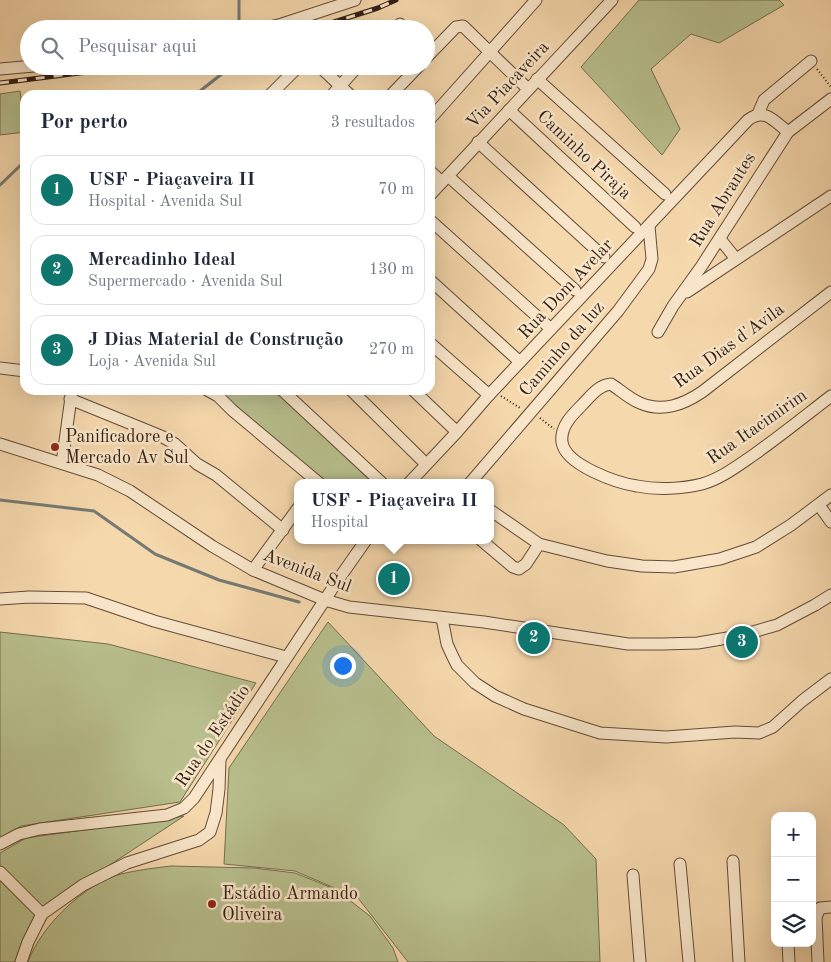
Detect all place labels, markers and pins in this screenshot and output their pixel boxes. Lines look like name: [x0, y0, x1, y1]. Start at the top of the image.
place label: Panificadore e Mercado Av Sul: [65, 428, 189, 467]
marker: Panificadore e Mercado Av Sul: [49, 441, 61, 453]
pin: 1: [378, 560, 410, 598]
pin: 2: [518, 619, 550, 657]
pin: 3: [726, 623, 758, 661]
place label: Estádio Armando Oliveira: [222, 885, 358, 924]
marker: Estádio Armando Oliveira: [206, 898, 218, 910]

